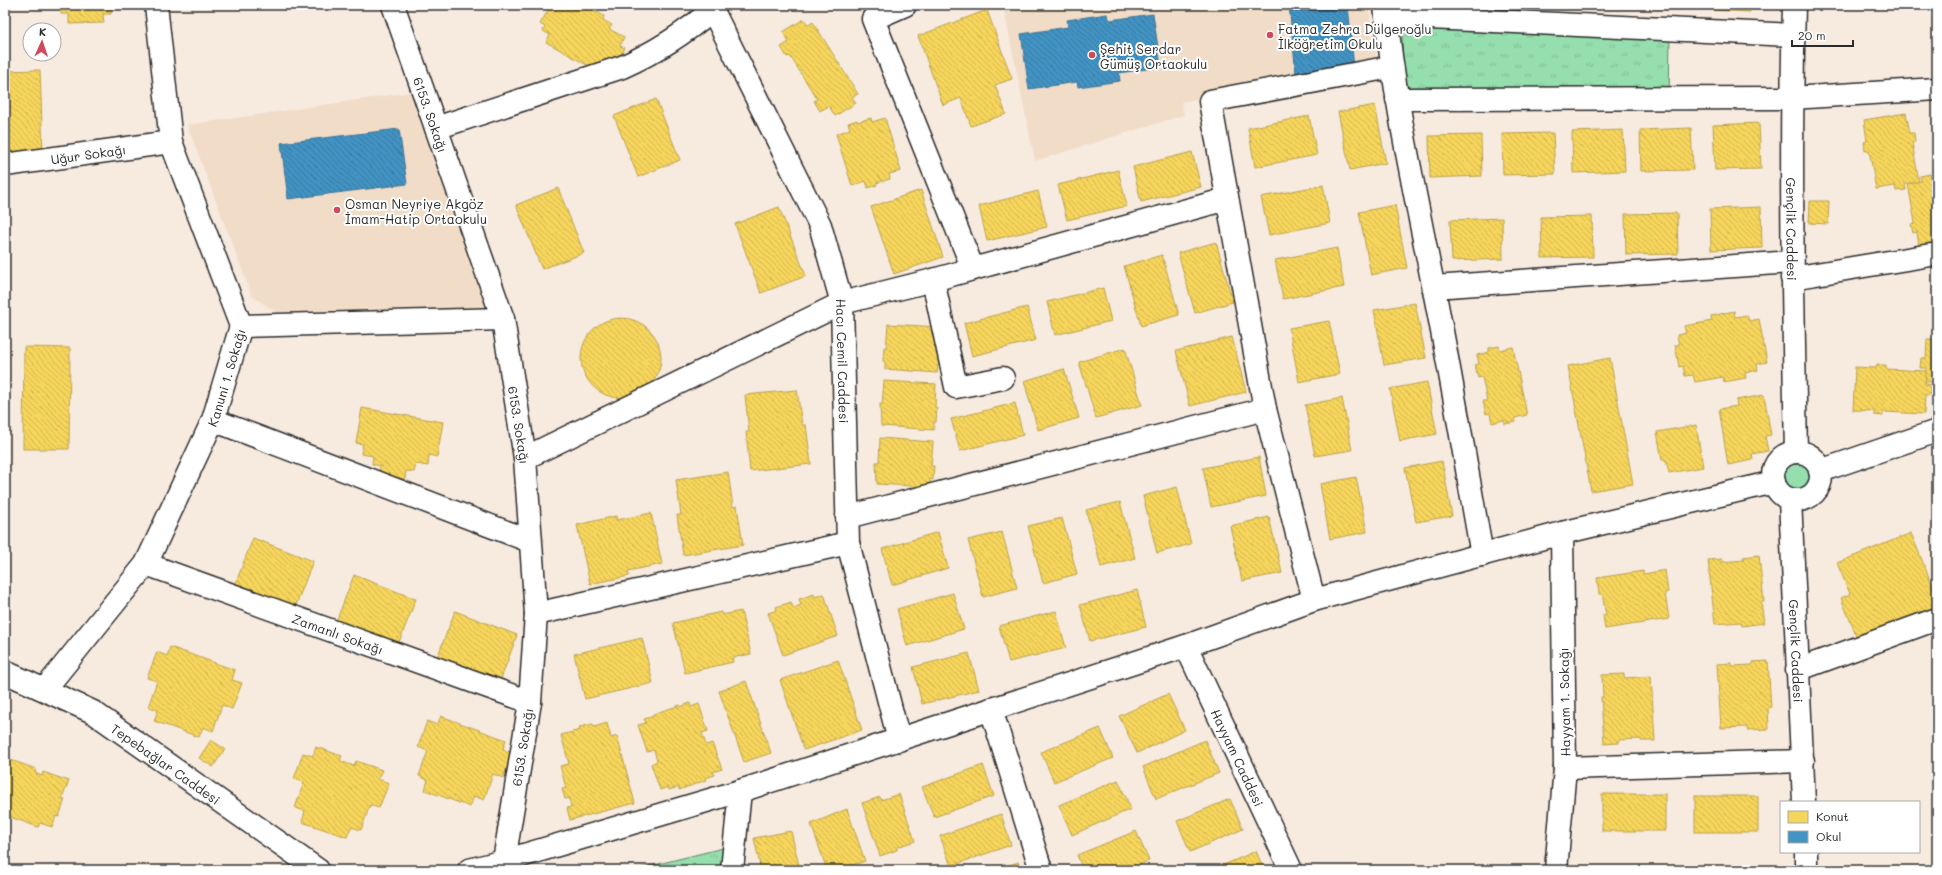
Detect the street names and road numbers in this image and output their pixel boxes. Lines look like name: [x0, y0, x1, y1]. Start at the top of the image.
street label: 6153. Sokağı: [410, 75, 452, 154]
street label: Uğur Sokağı: [50, 140, 127, 167]
street label: Gençlik Caddesi: [1784, 177, 1801, 281]
street label: Hacı Cemil Caddesi: [833, 298, 854, 424]
street label: Kanuni 1. Sokağı: [203, 326, 248, 429]
street label: 6153. Sokağı: [505, 385, 534, 464]
street label: Gençlik Caddesi: [1786, 599, 1808, 703]
street label: Zamanlı Sokağı: [290, 609, 386, 657]
street label: Hayyam 1. Sokağı: [1555, 647, 1573, 757]
street label: Hayyam Caddesi: [1208, 706, 1268, 809]
street label: 6153. Sokağı: [507, 707, 537, 787]
street label: Tepebağlar Caddesi: [108, 719, 224, 808]

